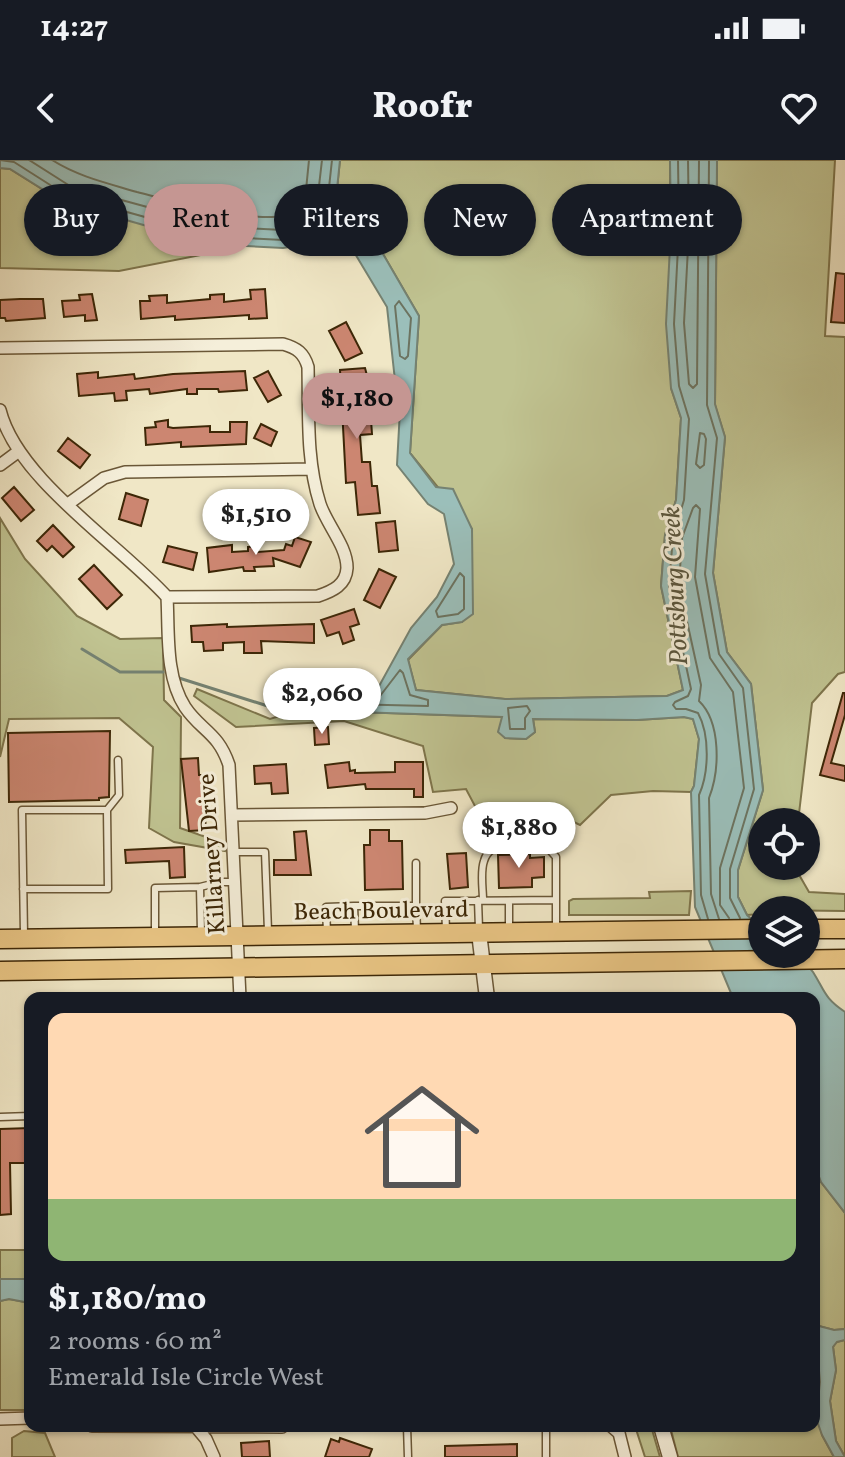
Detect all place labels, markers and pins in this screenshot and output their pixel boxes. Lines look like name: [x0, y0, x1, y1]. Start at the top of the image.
pin: $1,180: [292, 373, 422, 441]
pin: $1,510: [191, 489, 321, 557]
pin: $2,060: [257, 668, 387, 736]
pin: $1,880: [454, 802, 584, 870]

